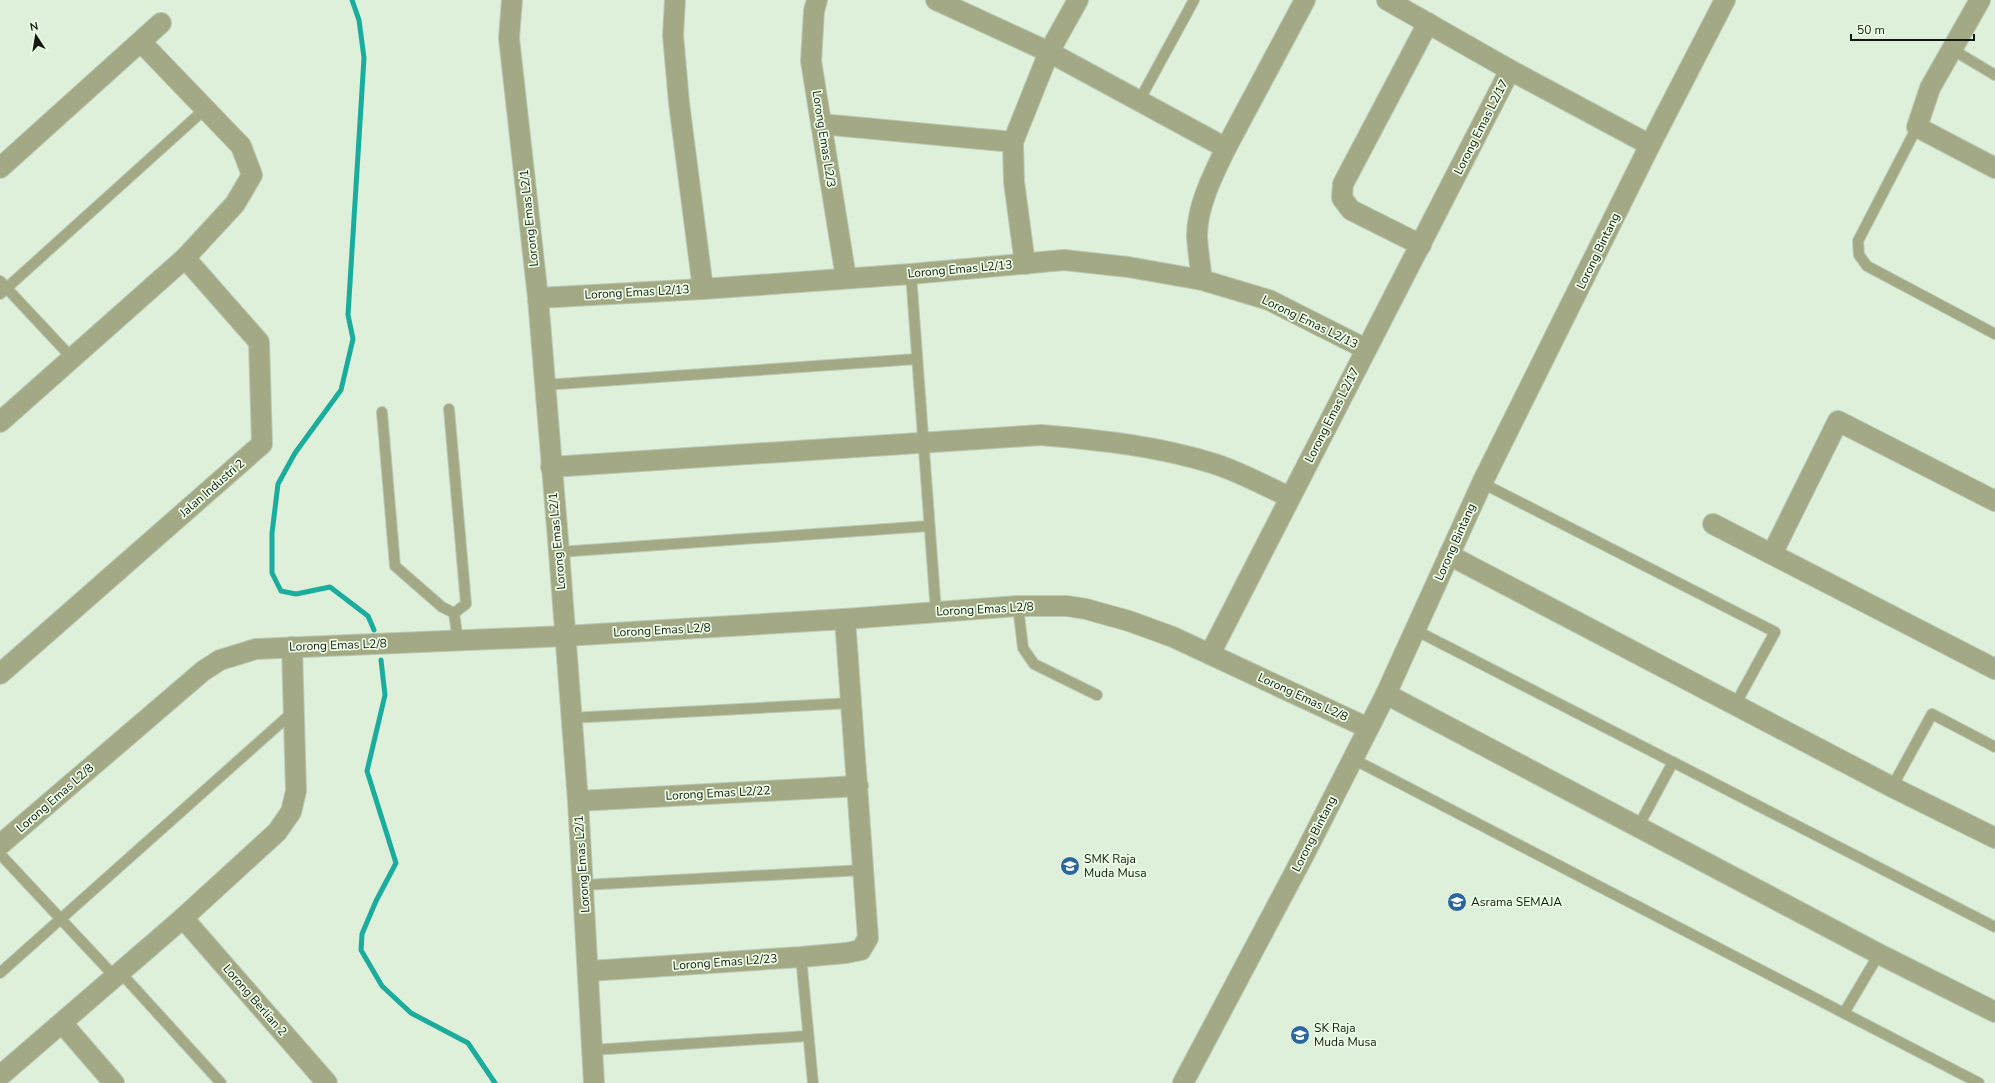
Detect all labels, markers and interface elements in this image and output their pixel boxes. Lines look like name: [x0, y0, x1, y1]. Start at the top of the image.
north arrow: [16, 16, 56, 56]
scale bar: [1851, 16, 1974, 42]
text: N: [28, 19, 40, 35]
text: 50 m: [1857, 22, 1885, 38]
street label: Lorong Emas L2/17: [1450, 77, 1512, 177]
street label: Lorong Emas L2/3: [808, 89, 840, 189]
street label: Lorong Emas L2/1: [516, 169, 542, 267]
street label: Lorong Bintang: [1573, 210, 1623, 292]
street label: Lorong Emas L2/13: [907, 256, 1013, 282]
street label: Lorong Emas L2/13: [584, 281, 690, 303]
street label: Lorong Emas L2/13: [1259, 292, 1361, 352]
street label: Lorong Emas L2/17: [1301, 365, 1363, 465]
street label: Jalan Industri 2: [175, 455, 248, 521]
street label: Lorong Emas L2/1: [545, 492, 569, 590]
street label: Lorong Bintang: [1431, 501, 1479, 583]
street label: Lorong Emas L2/8: [936, 598, 1034, 620]
street label: Lorong Emas L2/8: [613, 619, 711, 641]
street label: Lorong Emas L2/8: [289, 635, 387, 655]
street label: Lorong Emas L2/8: [1255, 669, 1351, 725]
street label: Lorong Emas L2/8: [13, 760, 97, 836]
street label: Lorong Emas L2/22: [665, 782, 771, 804]
street label: Lorong Bintang: [1288, 793, 1340, 875]
street label: Lorong Emas L2/1: [571, 815, 593, 913]
place label: SMK Raja Muda Musa: [1084, 851, 1147, 881]
school or university icon: SMK Raja Muda Musa: [1059, 855, 1081, 877]
school or university icon: Asrama SEMAJA: [1446, 891, 1468, 913]
place label: Asrama SEMAJA: [1471, 894, 1562, 910]
street label: Lorong Emas L2/23: [672, 950, 778, 974]
street label: Lorong Berlian 2: [220, 961, 290, 1039]
place label: SK Raja Muda Musa: [1314, 1020, 1377, 1050]
school or university icon: SK Raja Muda Musa: [1289, 1024, 1311, 1046]

